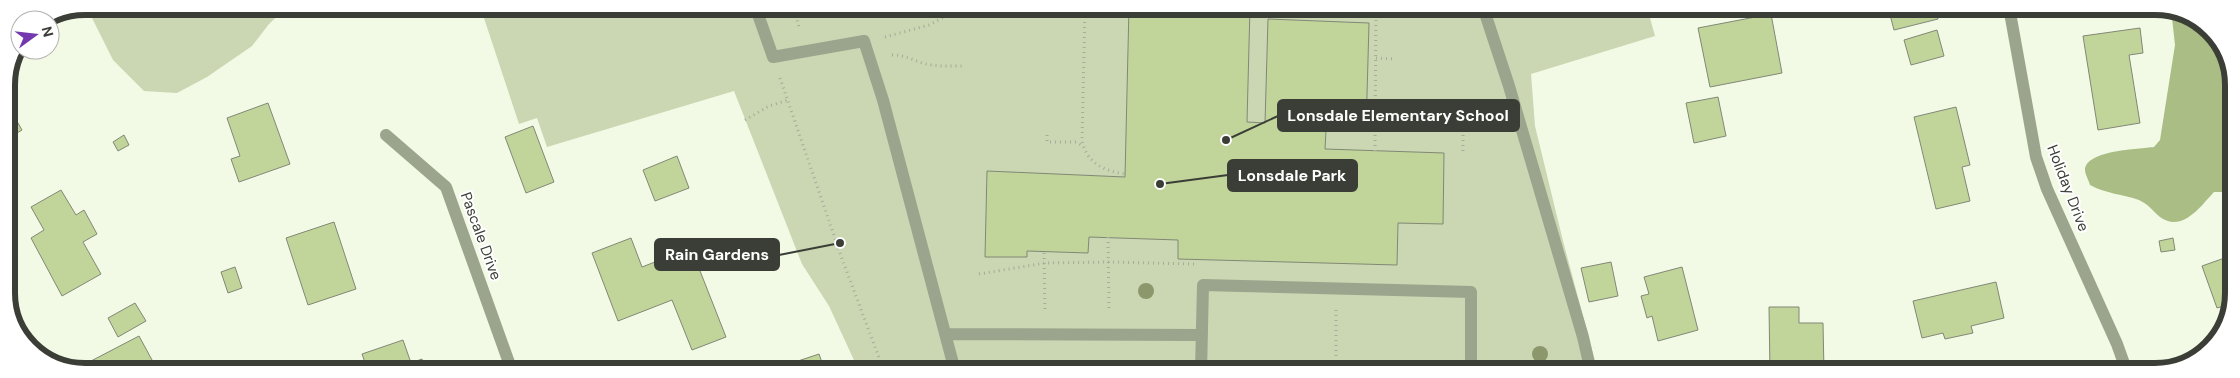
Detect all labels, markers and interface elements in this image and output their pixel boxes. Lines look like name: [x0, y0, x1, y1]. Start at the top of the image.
north arrow: [10, 10, 60, 60]
text: N: [38, 24, 58, 39]
callout: Lonsdale Elementary School: [1278, 100, 1519, 131]
text: Lonsdale Elementary School: [1287, 105, 1509, 126]
street label: Holiday Drive: [2042, 142, 2094, 234]
callout: Lonsdale Park: [1228, 160, 1357, 191]
text: Lonsdale Park: [1238, 165, 1347, 186]
street label: Pascale Drive: [456, 189, 506, 283]
callout: Rain Gardens: [655, 239, 779, 270]
text: Rain Gardens: [665, 244, 769, 265]

